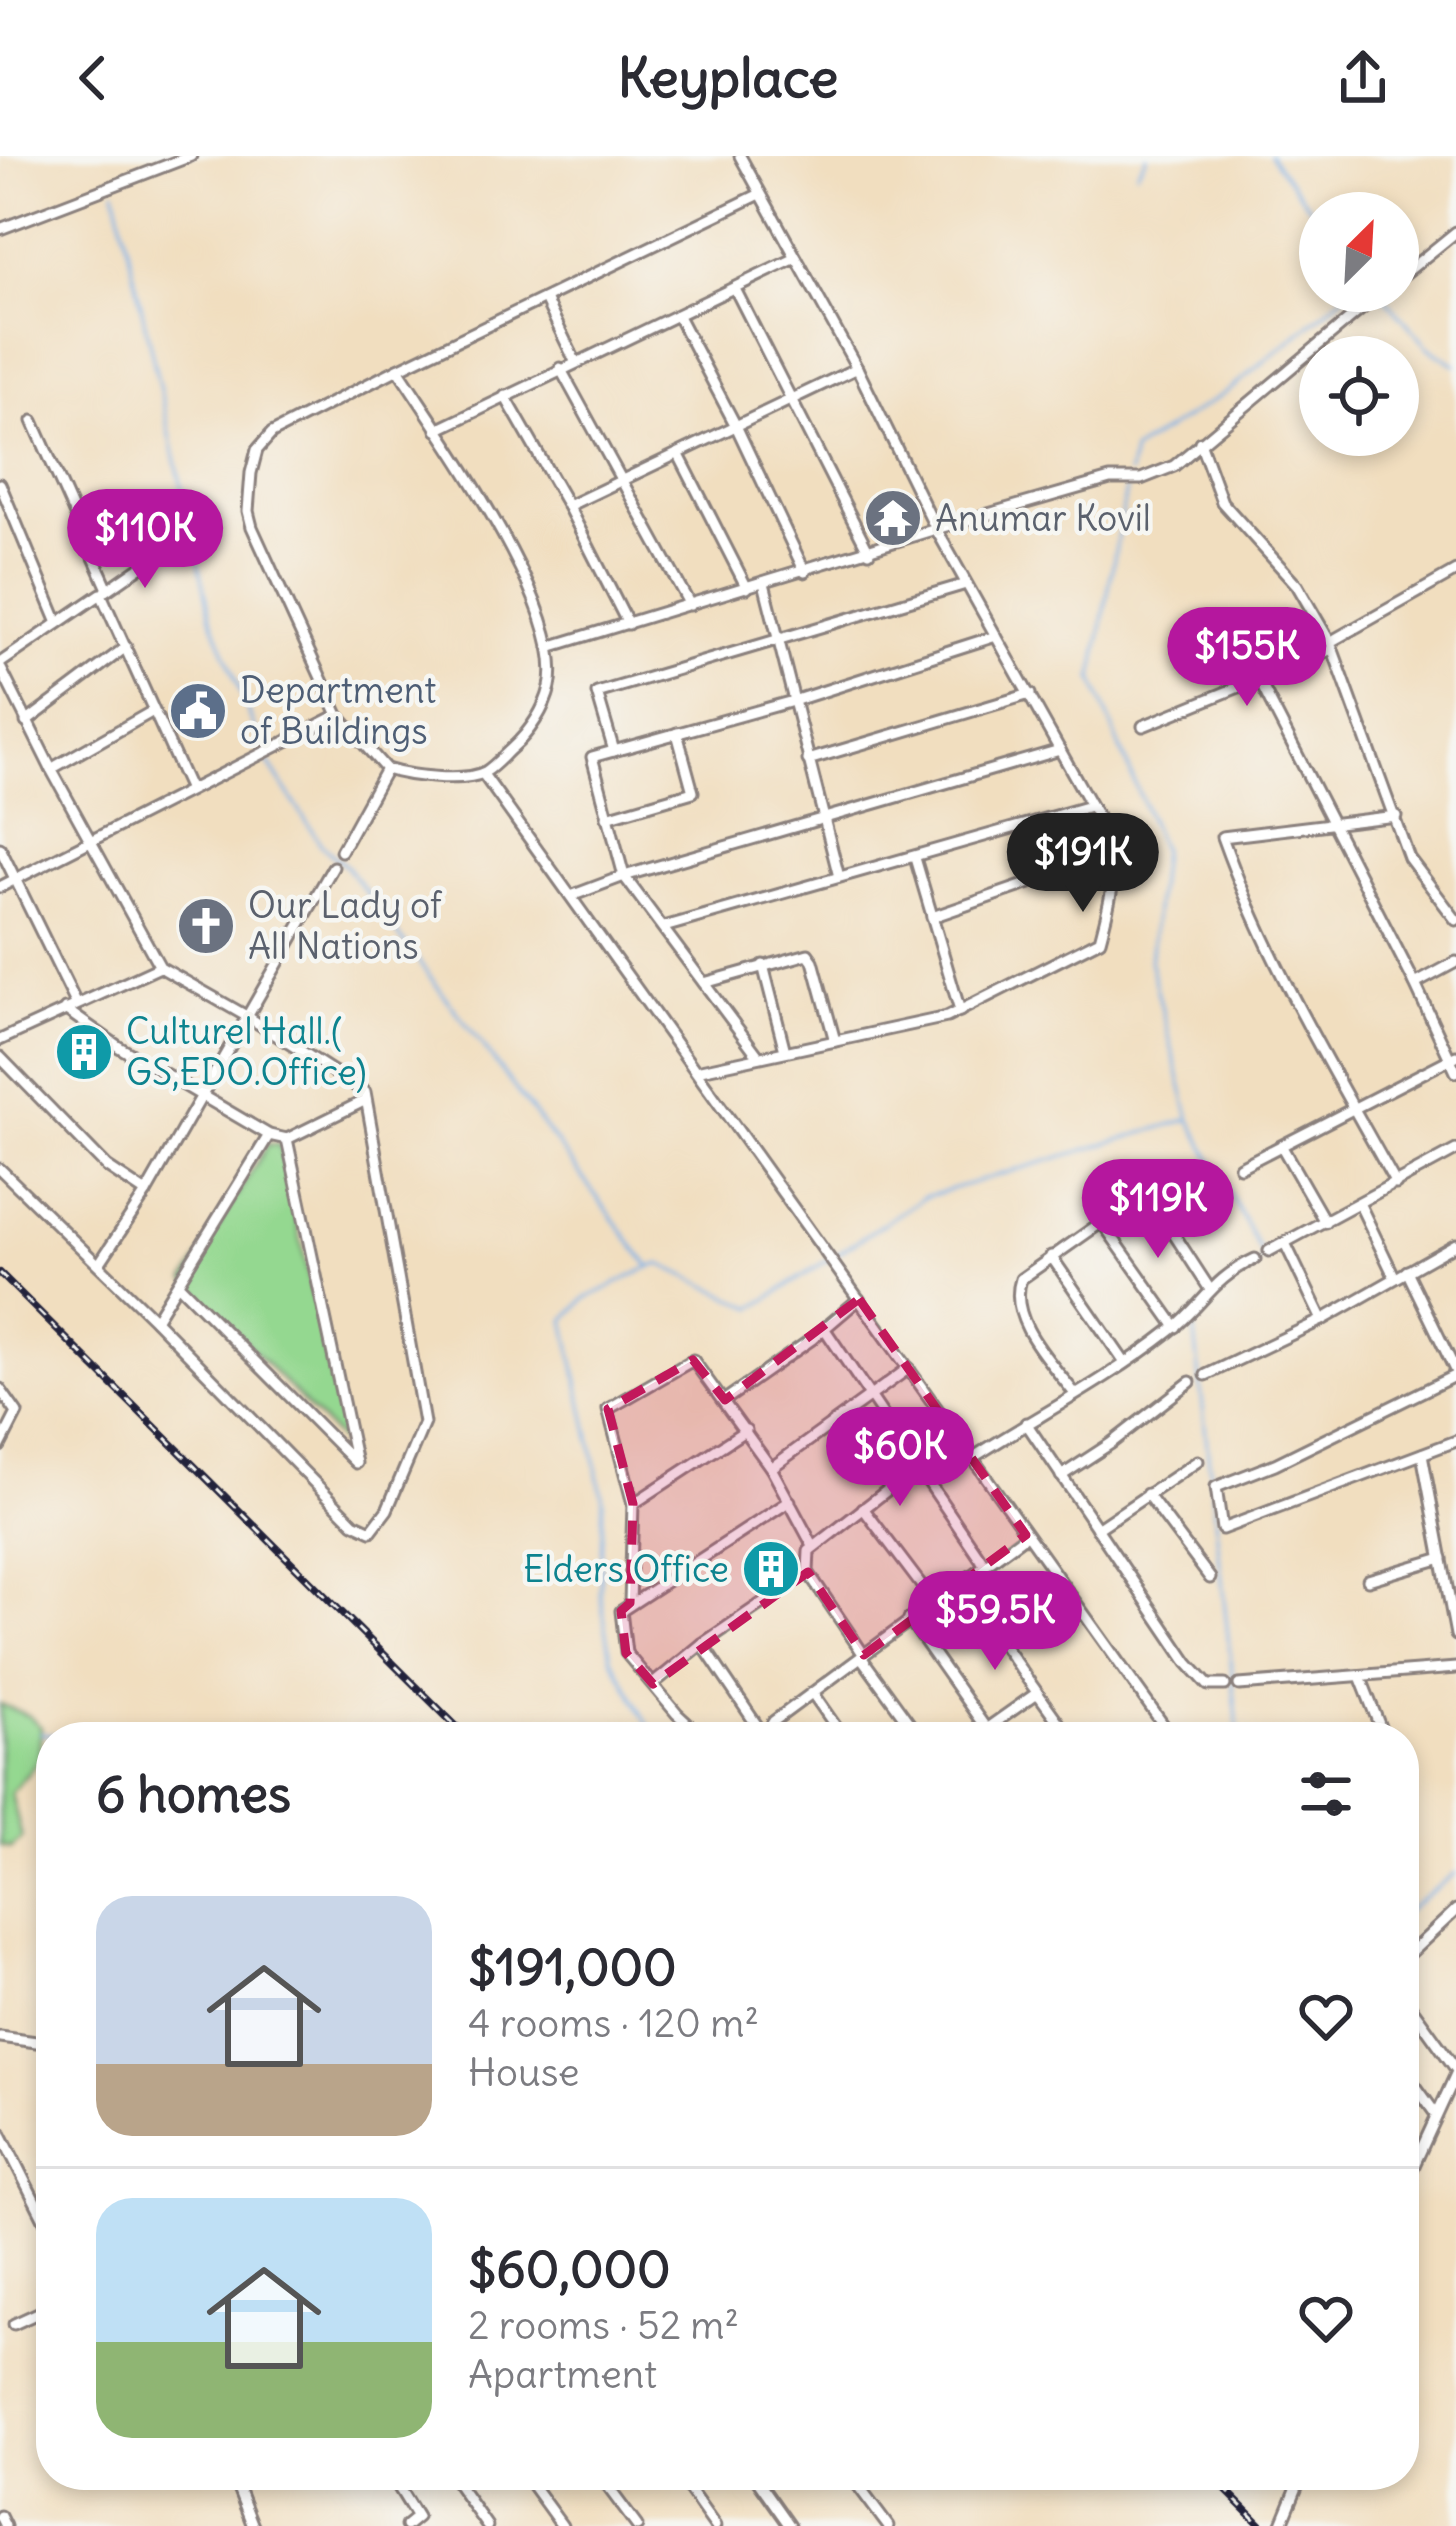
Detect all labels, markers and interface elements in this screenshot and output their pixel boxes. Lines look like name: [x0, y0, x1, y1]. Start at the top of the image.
text: Keyplace: [618, 44, 838, 112]
icon: back: [60, 45, 126, 111]
icon: share: [1330, 45, 1396, 111]
north arrow: [1299, 192, 1419, 312]
map controls: [1299, 192, 1419, 456]
button: locate: [1299, 336, 1419, 456]
temple icon: Anumar Kovil: [862, 487, 924, 549]
pin: $110K: [61, 489, 229, 591]
place label: Anumar Kovil: [935, 496, 1151, 541]
text: $110K: [94, 503, 196, 552]
pin: $155K: [1163, 607, 1331, 709]
text: $155K: [1194, 621, 1300, 670]
place label: Department of Buildings: [240, 668, 436, 754]
public building icon: Department of Buildings: [167, 680, 229, 742]
pin: $191K: [999, 813, 1167, 915]
text: $191K: [1034, 827, 1132, 876]
place label: Our Lady of All Nations: [248, 883, 443, 969]
church icon: Our Lady of All Nations: [175, 895, 237, 957]
place label: Culturel Hall.( GS,EDO.Office): [126, 1009, 367, 1095]
building icon: Culturel Hall.( GS,EDO.Office): [53, 1021, 115, 1083]
pin: $119K: [1074, 1159, 1242, 1261]
text: $119K: [1109, 1173, 1207, 1222]
pin: $60K: [829, 1407, 971, 1509]
text: $60K: [853, 1421, 947, 1470]
building icon: Elders Office: [740, 1538, 802, 1600]
place label: Elders Office: [523, 1547, 729, 1592]
pin: $59.5K: [897, 1571, 1093, 1673]
text: $59.5K: [935, 1585, 1055, 1634]
icon: filters: [1293, 1761, 1359, 1827]
text: 6 homes: [96, 1762, 291, 1826]
text: $191,000: [468, 1935, 677, 1999]
icon: home: [192, 1944, 336, 2088]
icon: heart: [1293, 1983, 1359, 2049]
text: 4 rooms · 120 m²: [468, 1999, 759, 2048]
text: House: [468, 2048, 579, 2097]
text: $60,000: [468, 2237, 671, 2301]
icon: home: [192, 2246, 336, 2390]
icon: heart: [1293, 2285, 1359, 2351]
text: 2 rooms · 52 m²: [468, 2301, 739, 2350]
text: Apartment: [468, 2350, 657, 2399]

